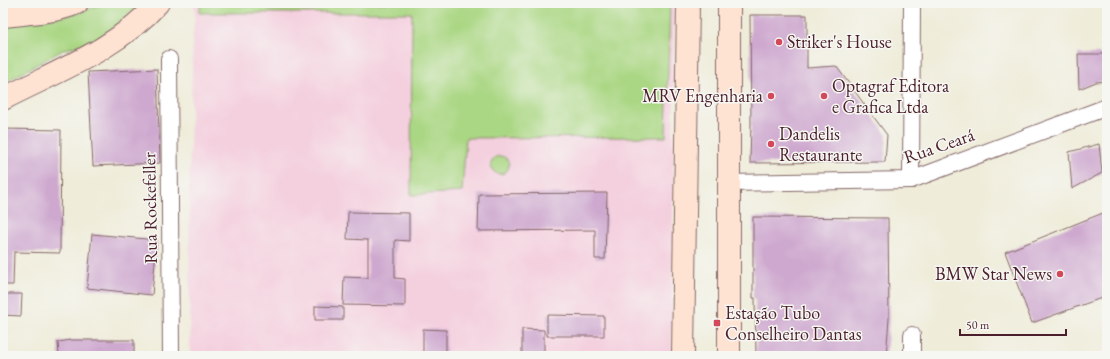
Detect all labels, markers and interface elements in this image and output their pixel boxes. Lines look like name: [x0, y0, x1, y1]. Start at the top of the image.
place label: Striker's House: [787, 30, 892, 53]
marker: Striker's House: [774, 37, 784, 47]
place label: Optagraf Editora e Grafica Ltda: [832, 74, 950, 118]
place label: MRV Engenharia: [642, 84, 764, 107]
marker: MRV Engenharia: [766, 91, 776, 101]
marker: Optagraf Editora e Grafica Ltda: [819, 91, 829, 101]
place label: Dandelis Restaurante: [779, 122, 862, 166]
street label: Rua Ceará: [900, 122, 978, 168]
marker: Dandelis Restaurante: [766, 139, 776, 149]
street label: Rua Rockefeller: [137, 152, 162, 264]
place label: BMW Star News: [935, 262, 1052, 285]
marker: BMW Star News: [1055, 269, 1065, 279]
place label: Estação Tubo Conselheiro Dantas: [725, 301, 862, 345]
scale bar: [960, 311, 1066, 337]
text: 50 m: [966, 317, 990, 333]
marker: Estação Tubo Conselheiro Dantas: [712, 318, 722, 328]

